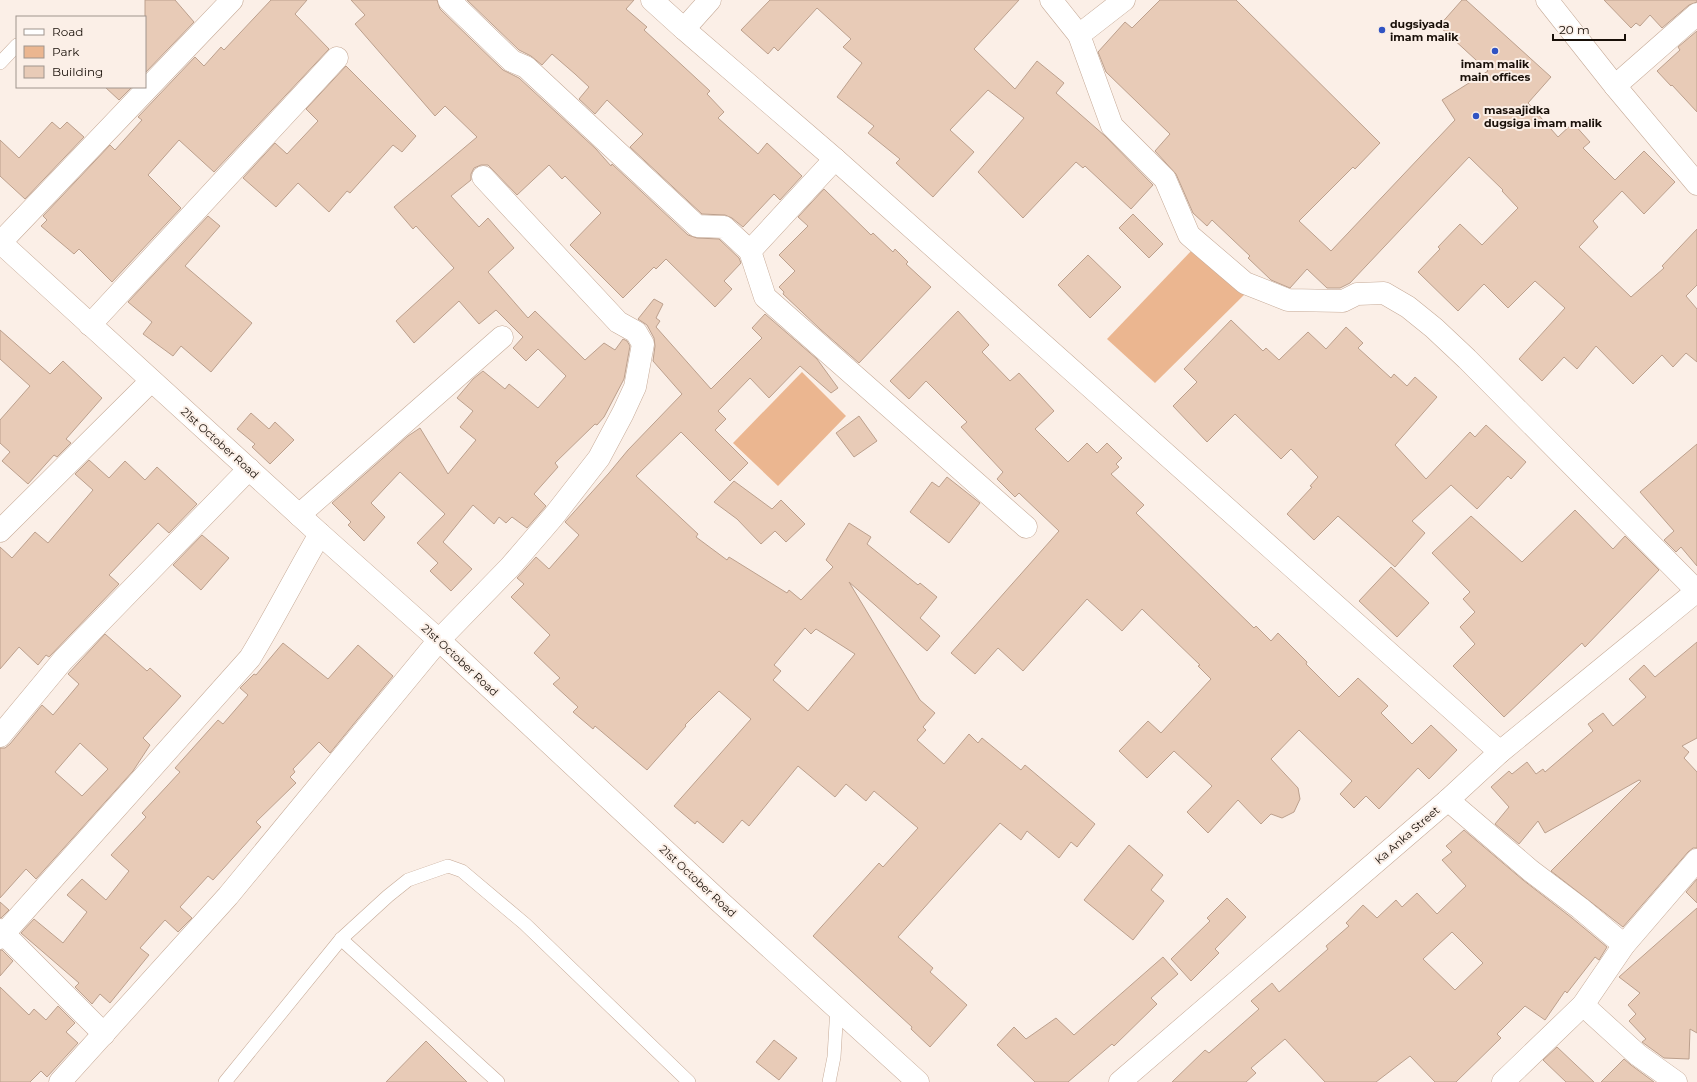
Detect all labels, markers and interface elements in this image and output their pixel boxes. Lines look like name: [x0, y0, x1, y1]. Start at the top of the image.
legend: [16, 16, 146, 88]
scale bar: [1553, 16, 1625, 42]
place label: dugsiyada imam malik: [1390, 17, 1459, 44]
text: 20 m: [1559, 22, 1590, 37]
text: Road: [52, 24, 83, 39]
marker: dugsiyada imam malik: [1377, 25, 1387, 35]
text: Park: [52, 44, 80, 59]
marker: imam malik main offices: [1490, 46, 1500, 56]
place label: imam malik main offices: [1460, 57, 1530, 84]
text: Building: [52, 64, 103, 79]
place label: masaajidka dugsiga imam malik: [1484, 103, 1603, 130]
marker: masaajidka dugsiga imam malik: [1471, 111, 1481, 121]
street label: 21st October Road: [178, 404, 262, 482]
street label: 21st October Road: [419, 621, 501, 699]
street label: Ka Anka Street: [1372, 803, 1443, 867]
street label: 21st October Road: [657, 842, 739, 920]

